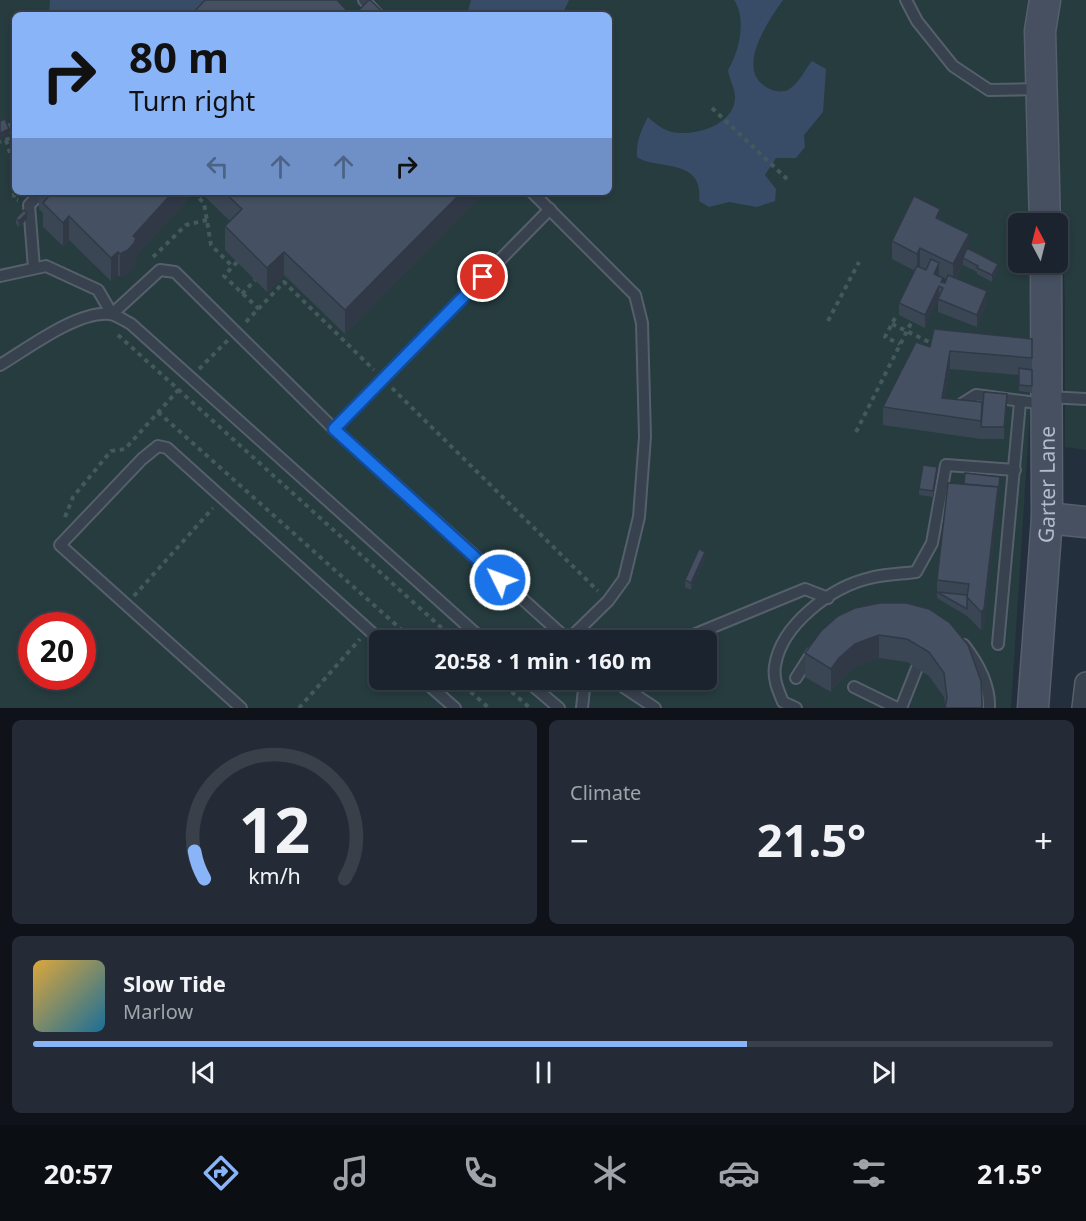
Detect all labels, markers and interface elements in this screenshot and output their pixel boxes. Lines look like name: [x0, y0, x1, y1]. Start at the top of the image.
text: 80 m: [129, 28, 229, 85]
icon: right: [30, 36, 108, 114]
text: Turn right: [129, 82, 255, 119]
icon: left: [201, 150, 234, 183]
icon: ahead: [264, 150, 297, 183]
icon: ahead: [327, 150, 360, 183]
icon: right: [390, 150, 423, 183]
north arrow: [1008, 213, 1068, 273]
map controls: [1008, 213, 1068, 273]
pin: [457, 251, 508, 302]
icon: arrive: [466, 260, 499, 293]
street label: Garter Lane: [1031, 426, 1061, 544]
position arrow: [468, 548, 532, 612]
speed limit sign: 20: [18, 612, 96, 690]
text: 20:58 · 1 min · 160 m: [434, 645, 652, 675]
text: Climate: [570, 779, 641, 806]
text: 12: [239, 786, 310, 871]
text: 21.5°: [757, 809, 866, 870]
text: −: [570, 818, 589, 863]
text: +: [1034, 818, 1053, 863]
text: km/h: [248, 861, 301, 890]
text: Slow Tide: [123, 968, 226, 998]
text: Marlow: [123, 998, 193, 1025]
icon: previous: [187, 1056, 220, 1089]
icon: pause: [527, 1056, 560, 1089]
icon: next: [867, 1056, 900, 1089]
icon: directions: [200, 1152, 242, 1194]
icon: music: [330, 1152, 372, 1194]
icon: phone: [459, 1152, 501, 1194]
icon: climate: [589, 1152, 631, 1194]
icon: car: [718, 1152, 760, 1194]
icon: filters: [848, 1152, 890, 1194]
text: 20:57: [44, 1155, 113, 1192]
text: 21.5°: [977, 1155, 1042, 1192]

